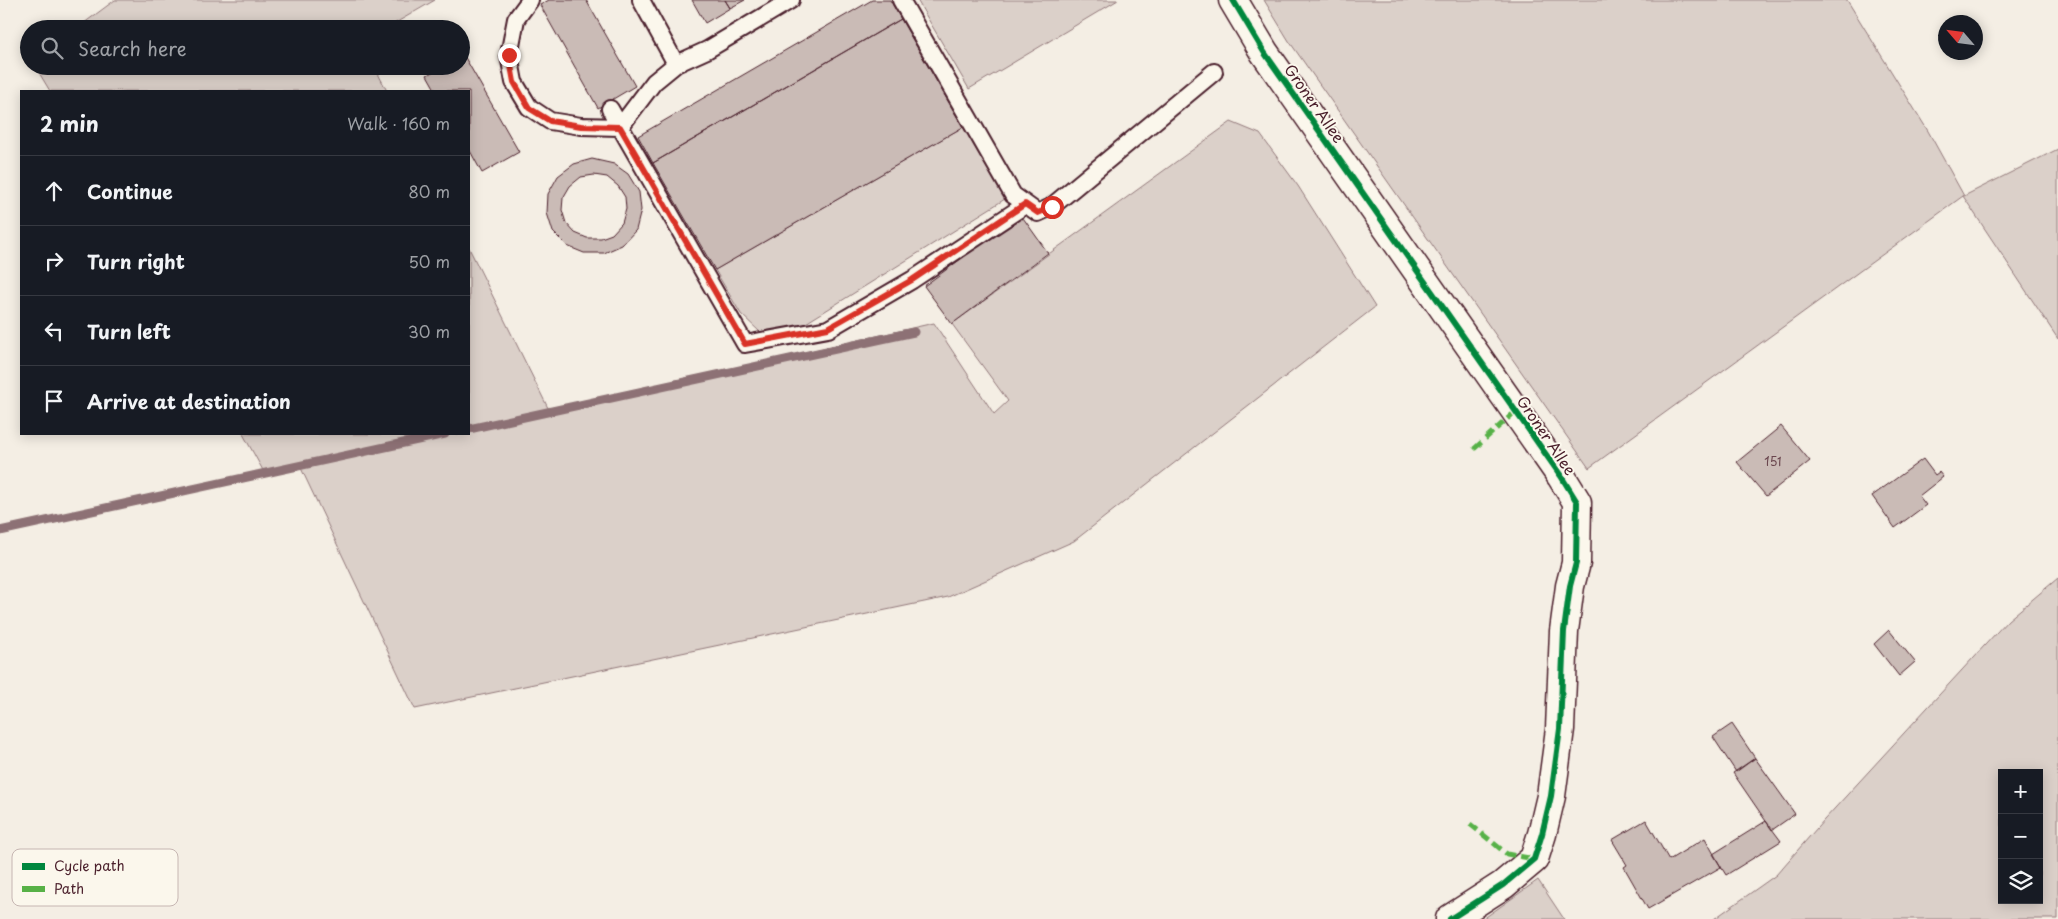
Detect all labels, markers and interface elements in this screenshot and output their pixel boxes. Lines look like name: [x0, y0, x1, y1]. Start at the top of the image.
north arrow: [1938, 15, 1983, 60]
search box: [20, 20, 470, 75]
icon: search: [38, 34, 66, 62]
text: Search here: [78, 34, 187, 62]
route end: [498, 44, 521, 67]
street label: Groner Allee: [1279, 59, 1351, 147]
text: 2 min: [40, 107, 99, 139]
text: Walk · 160 m: [347, 111, 450, 135]
icon: ahead: [40, 177, 68, 205]
text: Continue: [87, 177, 173, 205]
text: 80 m: [408, 179, 450, 203]
route start: [1041, 196, 1064, 219]
icon: right: [40, 247, 68, 275]
text: Turn right: [87, 247, 185, 275]
text: 50 m: [409, 249, 450, 273]
icon: left: [40, 317, 68, 345]
text: Turn left: [87, 317, 171, 345]
text: 30 m: [408, 319, 450, 343]
icon: arrive: [40, 387, 68, 415]
text: Arrive at destination: [87, 387, 291, 415]
street label: Groner Allee: [1512, 391, 1582, 479]
house number: 151: [1764, 452, 1782, 470]
map controls: [1998, 769, 2043, 904]
button: +: [1998, 769, 2043, 814]
button: −: [1998, 814, 2043, 859]
legend: [12, 849, 178, 906]
text: Cycle path: [54, 855, 125, 876]
button: layers: [1998, 859, 2043, 904]
text: Path: [54, 878, 84, 899]

